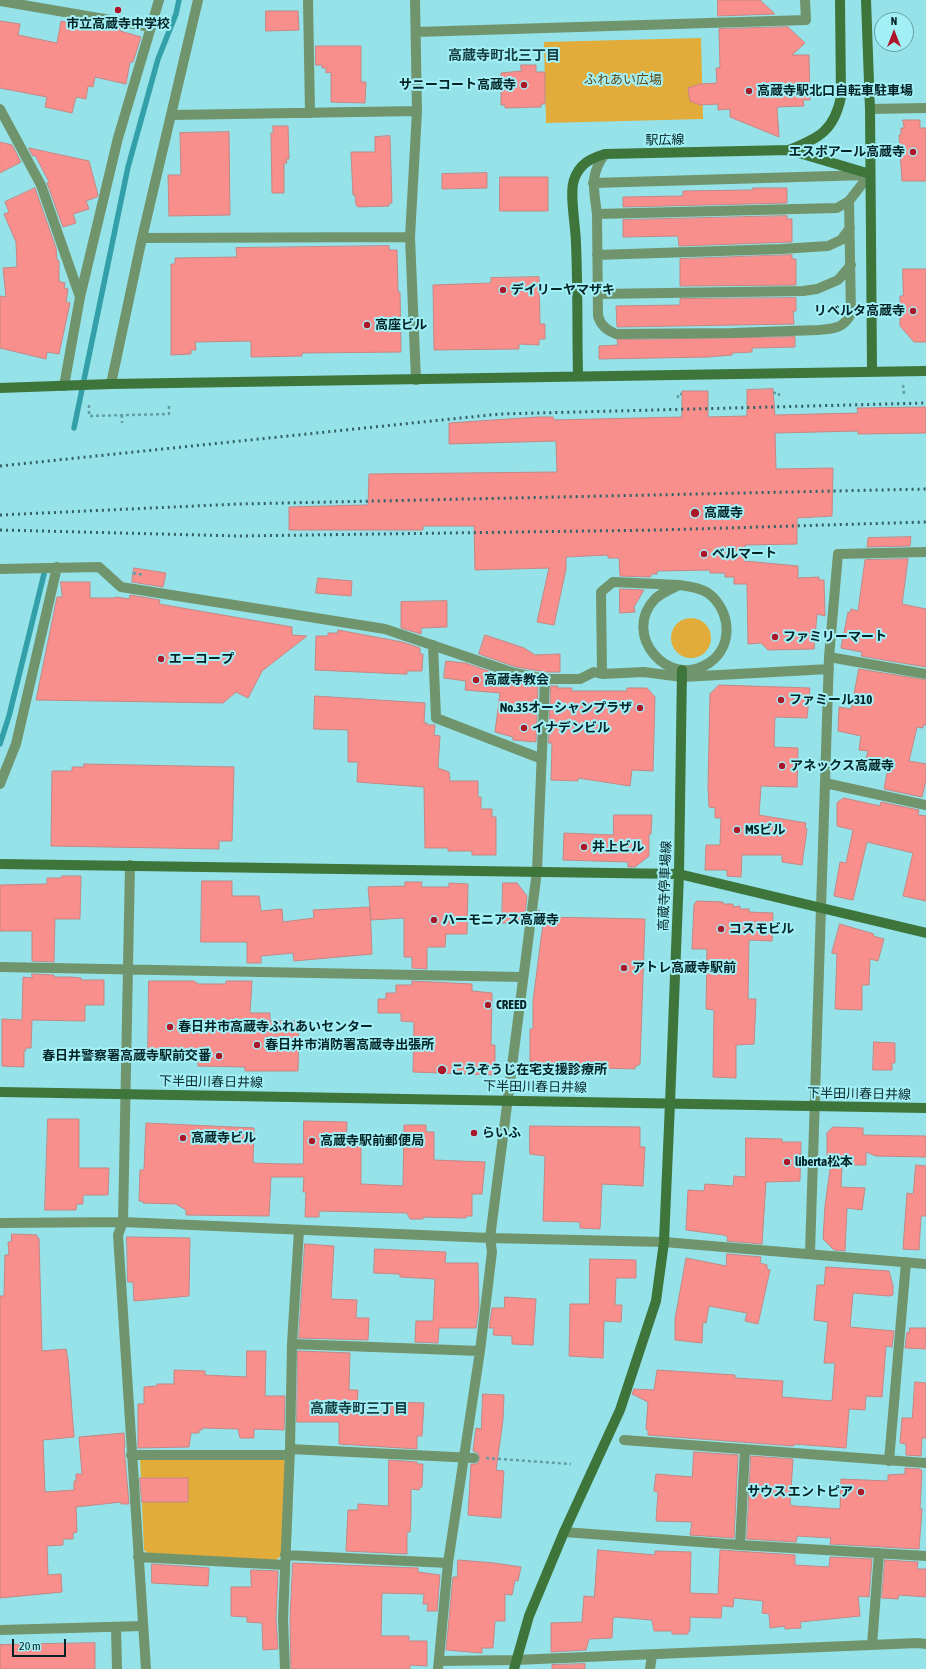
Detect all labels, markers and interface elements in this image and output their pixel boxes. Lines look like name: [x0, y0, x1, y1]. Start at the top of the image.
marker: 市立高蔵寺中学校: [113, 5, 123, 15]
north arrow: [874, 12, 914, 52]
text: N: [891, 15, 897, 27]
place label: 市立高蔵寺中学校: [66, 16, 170, 32]
district label: 高蔵寺町北三丁目: [448, 48, 560, 64]
park label: ふれあい広場: [584, 72, 662, 88]
place label: サニーコート高蔵寺: [399, 77, 516, 93]
marker: サニーコート高蔵寺: [519, 80, 529, 90]
place label: 高蔵寺駅北口自転車駐車場: [757, 83, 913, 99]
marker: 高蔵寺駅北口自転車駐車場: [744, 86, 754, 96]
street label: 駅広線: [645, 132, 685, 148]
place label: エスポアール高蔵寺: [789, 144, 905, 160]
marker: エスポアール高蔵寺: [908, 147, 918, 157]
place label: デイリーヤマザキ: [511, 282, 615, 298]
marker: デイリーヤマザキ: [498, 285, 508, 295]
place label: リベルタ高蔵寺: [814, 303, 905, 319]
marker: リベルタ高蔵寺: [908, 306, 918, 316]
place label: 高座ビル: [375, 317, 427, 333]
marker: 高座ビル: [362, 320, 372, 330]
place label: 高蔵寺: [704, 505, 743, 521]
marker: 高蔵寺: [689, 507, 701, 519]
place label: ベルマート: [712, 546, 777, 562]
marker: ベルマート: [699, 549, 709, 559]
place label: ファミリーマート: [783, 629, 887, 645]
marker: ファミリーマート: [770, 632, 780, 642]
place label: エーコープ: [169, 651, 234, 667]
marker: エーコープ: [156, 654, 166, 664]
place label: 高蔵寺教会: [484, 672, 549, 688]
marker: 高蔵寺教会: [471, 675, 481, 685]
place label: ファミール310: [789, 692, 872, 708]
marker: ファミール310: [776, 695, 786, 705]
place label: No.35オーシャンプラザ: [500, 700, 632, 716]
marker: No.35オーシャンプラザ: [635, 703, 645, 713]
place label: イナデンビル: [532, 720, 610, 736]
marker: イナデンビル: [519, 723, 529, 733]
place label: アネックス高蔵寺: [790, 758, 894, 774]
marker: アネックス高蔵寺: [777, 761, 787, 771]
place label: MSビル: [745, 822, 785, 838]
marker: MSビル: [732, 825, 742, 835]
place label: 井上ビル: [592, 839, 644, 855]
street label: 高蔵寺停車場線: [656, 840, 674, 932]
marker: 井上ビル: [579, 842, 589, 852]
place label: ハーモニアス高蔵寺: [442, 912, 559, 928]
marker: ハーモニアス高蔵寺: [429, 915, 439, 925]
place label: コスモビル: [729, 921, 794, 937]
marker: コスモビル: [716, 924, 726, 934]
place label: アトレ高蔵寺駅前: [632, 960, 736, 976]
marker: アトレ高蔵寺駅前: [619, 963, 629, 973]
place label: CREED: [496, 997, 527, 1013]
marker: CREED: [483, 1000, 493, 1010]
place label: 春日井市高蔵寺ふれあいセンター: [178, 1019, 373, 1035]
marker: 春日井市高蔵寺ふれあいセンター: [165, 1022, 175, 1032]
place label: 春日井市消防署高蔵寺出張所: [265, 1037, 434, 1053]
marker: 春日井市消防署高蔵寺出張所: [252, 1040, 262, 1050]
place label: 春日井警察署高蔵寺駅前交番: [42, 1048, 211, 1064]
marker: 春日井警察署高蔵寺駅前交番: [214, 1051, 224, 1061]
place label: こうぞうじ在宅支援診療所: [451, 1062, 607, 1078]
marker: こうぞうじ在宅支援診療所: [436, 1064, 448, 1076]
street label: 下半田川春日井線: [159, 1073, 263, 1091]
street label: 下半田川春日井線: [483, 1078, 587, 1096]
street label: 下半田川春日井線: [807, 1085, 911, 1103]
place label: らいふ: [482, 1125, 521, 1141]
marker: らいふ: [469, 1128, 479, 1138]
place label: 高蔵寺ビル: [191, 1130, 256, 1146]
marker: 高蔵寺ビル: [178, 1133, 188, 1143]
place label: 高蔵寺駅前郵便局: [320, 1133, 424, 1149]
marker: 高蔵寺駅前郵便局: [307, 1136, 317, 1146]
place label: liberta松本: [795, 1154, 853, 1170]
marker: liberta松本: [782, 1157, 792, 1167]
district label: 高蔵寺町三丁目: [310, 1401, 408, 1417]
place label: サウス エントピア: [747, 1484, 853, 1500]
marker: サウス エントピア: [856, 1487, 866, 1497]
scale bar: [14, 1631, 68, 1657]
text: 20 m: [19, 1639, 41, 1653]

